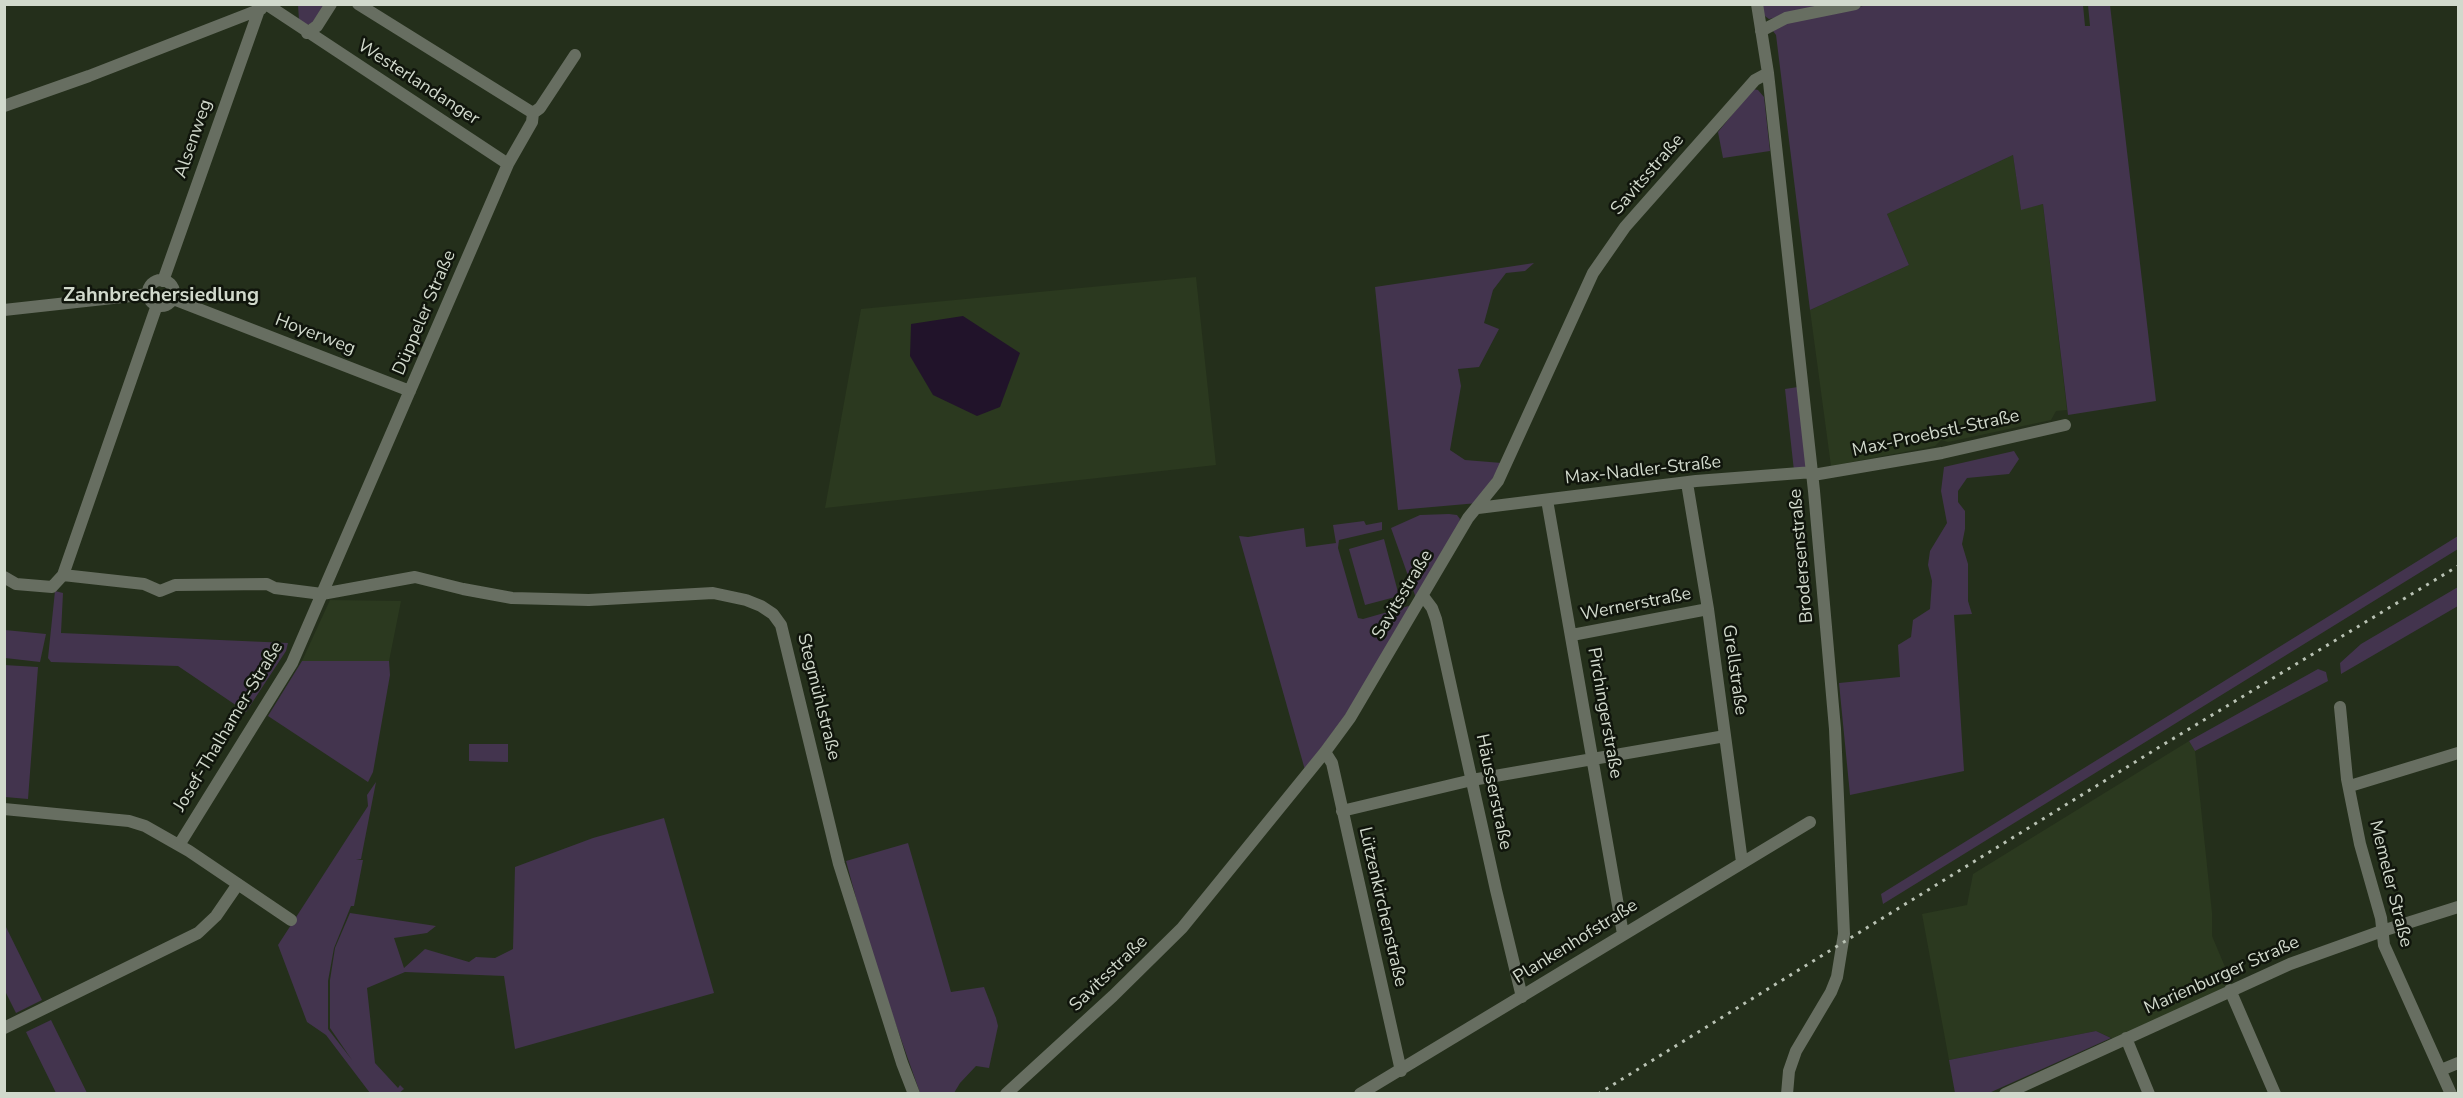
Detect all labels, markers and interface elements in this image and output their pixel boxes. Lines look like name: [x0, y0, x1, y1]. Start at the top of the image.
street label: Westerlandanger: [353, 36, 483, 130]
street label: Alsenweg: [170, 97, 218, 181]
street label: Savitsstraße: [1607, 130, 1689, 220]
street label: Düppeler Straße: [389, 247, 461, 379]
district label: Zahnbrechersiedlung: [63, 284, 259, 308]
street label: Hoyerweg: [272, 310, 358, 360]
street label: Max-Proebstl-Straße: [1850, 406, 2022, 462]
street label: Max-Nadler-Straße: [1564, 452, 1722, 490]
street label: Brodersenstraße: [1785, 488, 1819, 624]
street label: Savitsstraße: [1368, 546, 1438, 644]
street label: Wernerstraße: [1579, 584, 1693, 626]
street label: Grellstraße: [1717, 623, 1751, 717]
street label: Stegmühlstraße: [792, 631, 844, 763]
street label: Josef-Thalhamer-Straße: [170, 638, 288, 816]
street label: Pirchingerstraße: [1582, 646, 1626, 780]
street label: Häusserstraße: [1470, 732, 1516, 852]
street label: Memeler Straße: [2364, 818, 2416, 950]
street label: Lützenkirchenstraße: [1353, 825, 1411, 989]
street label: Plankenhofstraße: [1510, 895, 1642, 989]
street label: Savitsstraße: [1065, 931, 1153, 1017]
street label: Marienburger Straße: [2141, 932, 2303, 1020]

